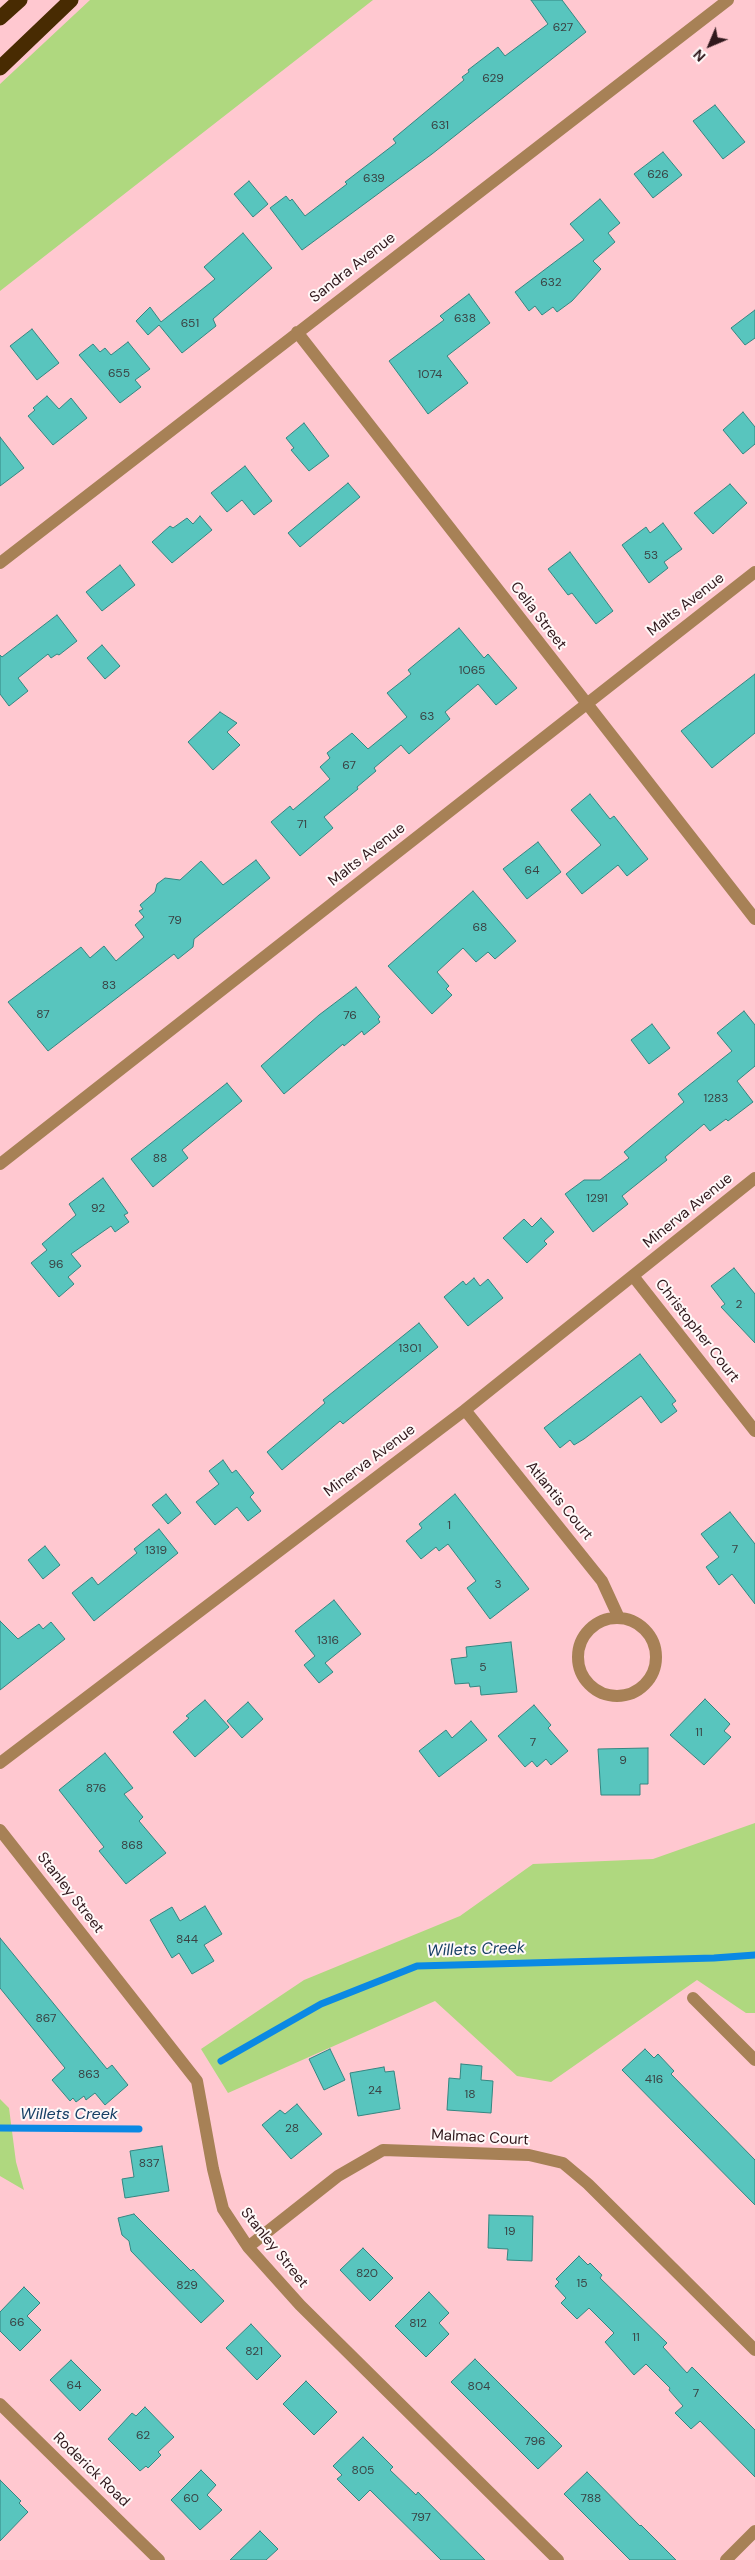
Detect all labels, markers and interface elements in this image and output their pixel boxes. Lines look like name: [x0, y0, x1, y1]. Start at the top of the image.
north arrow: [685, 20, 735, 70]
house number: 627: [553, 21, 573, 35]
text: N: [689, 46, 709, 66]
house number: 629: [482, 72, 504, 86]
house number: 631: [431, 119, 449, 133]
house number: 626: [647, 168, 669, 182]
house number: 639: [363, 172, 385, 186]
street label: Sandra Avenue: [307, 229, 399, 307]
house number: 632: [540, 276, 562, 290]
house number: 638: [454, 312, 476, 326]
house number: 651: [181, 317, 199, 331]
house number: 655: [108, 367, 130, 381]
house number: 1074: [418, 368, 442, 382]
house number: 53: [644, 549, 658, 563]
street label: Malts Avenue: [644, 569, 728, 641]
street label: Celia Street: [506, 579, 570, 653]
house number: 1065: [459, 664, 485, 678]
house number: 63: [420, 710, 434, 724]
house number: 67: [342, 759, 356, 773]
house number: 71: [297, 818, 307, 832]
street label: Malts Avenue: [325, 819, 409, 891]
house number: 64: [525, 864, 539, 878]
house number: 79: [168, 914, 182, 928]
house number: 68: [473, 921, 487, 935]
house number: 83: [102, 979, 116, 993]
house number: 87: [36, 1008, 50, 1022]
house number: 76: [343, 1009, 357, 1023]
house number: 1283: [704, 1092, 728, 1106]
house number: 88: [153, 1152, 167, 1166]
street label: Minerva Avenue: [640, 1170, 736, 1252]
house number: 1291: [586, 1192, 608, 1206]
house number: 92: [91, 1202, 105, 1216]
house number: 96: [48, 1258, 64, 1272]
street label: Christopher Court: [651, 1276, 743, 1386]
house number: 2: [736, 1298, 742, 1312]
house number: 1301: [399, 1342, 421, 1356]
street label: Minerva Avenue: [321, 1421, 419, 1501]
street label: Atlantis Court: [522, 1458, 596, 1544]
house number: 1: [447, 1519, 451, 1533]
house number: 7: [732, 1543, 738, 1557]
house number: 1319: [145, 1544, 167, 1558]
house number: 3: [494, 1578, 502, 1592]
house number: 1316: [317, 1634, 339, 1648]
house number: 5: [479, 1661, 487, 1675]
house number: 11: [695, 1726, 703, 1740]
house number: 7: [530, 1736, 536, 1750]
house number: 9: [619, 1754, 627, 1768]
house number: 876: [86, 1782, 106, 1796]
house number: 868: [121, 1839, 143, 1853]
street label: Stanley Street: [33, 1849, 107, 1937]
house number: 844: [176, 1933, 198, 1947]
water label: Willets Creek: [427, 1939, 525, 1961]
house number: 867: [36, 2012, 56, 2026]
house number: 863: [78, 2068, 100, 2082]
house number: 416: [645, 2073, 663, 2087]
house number: 24: [368, 2084, 382, 2098]
house number: 18: [464, 2088, 476, 2102]
water label: Willets Creek: [20, 2105, 118, 2125]
house number: 28: [285, 2122, 299, 2136]
street label: Malmac Court: [431, 2126, 529, 2150]
house number: 837: [139, 2157, 159, 2171]
street label: Stanley Street: [236, 2204, 312, 2292]
house number: 19: [504, 2225, 516, 2239]
house number: 820: [356, 2267, 378, 2281]
house number: 15: [576, 2277, 588, 2291]
house number: 829: [176, 2279, 198, 2293]
house number: 66: [9, 2316, 25, 2330]
house number: 812: [409, 2317, 427, 2331]
house number: 11: [632, 2331, 640, 2345]
house number: 821: [245, 2345, 263, 2359]
house number: 64: [67, 2379, 81, 2393]
house number: 804: [468, 2380, 490, 2394]
house number: 7: [693, 2387, 699, 2401]
street label: Roderick Road: [49, 2429, 133, 2511]
house number: 62: [136, 2429, 150, 2443]
house number: 796: [524, 2435, 546, 2449]
house number: 805: [352, 2464, 374, 2478]
house number: 60: [183, 2492, 199, 2506]
house number: 788: [581, 2492, 601, 2506]
house number: 797: [411, 2511, 431, 2525]

